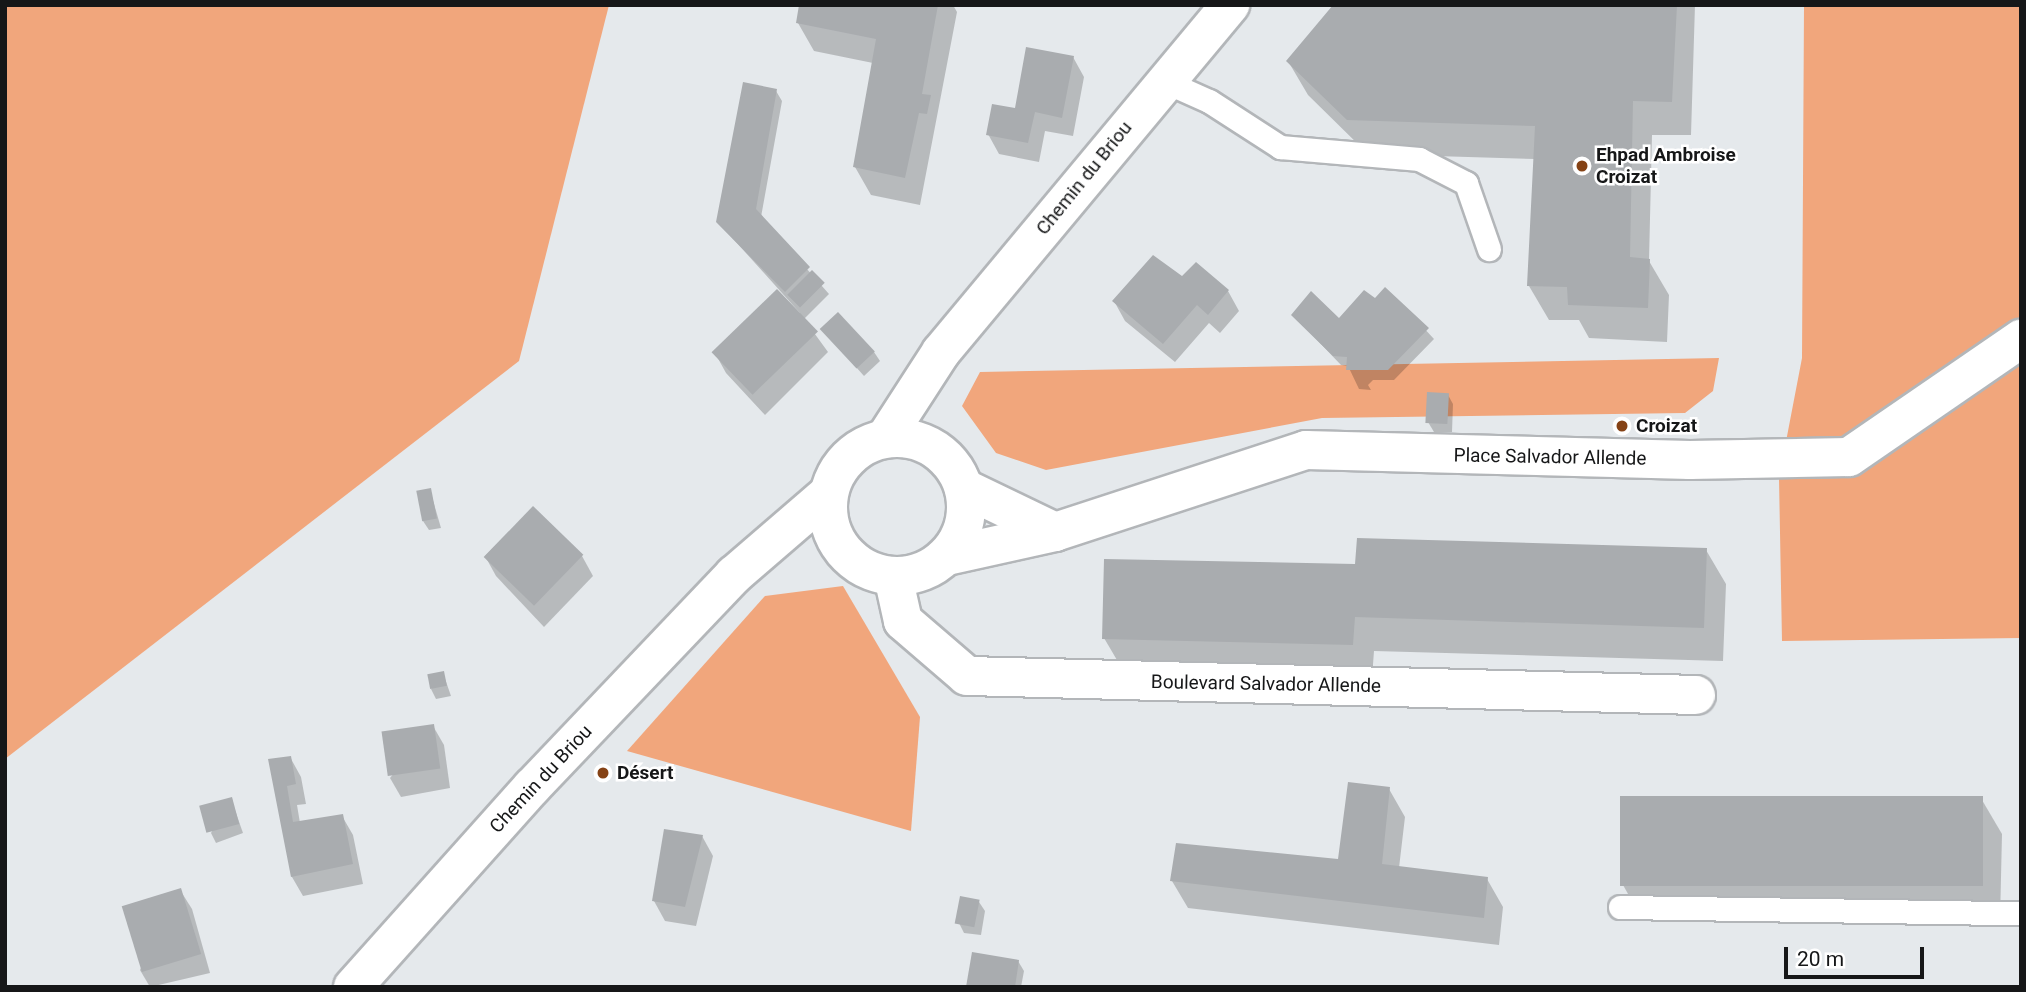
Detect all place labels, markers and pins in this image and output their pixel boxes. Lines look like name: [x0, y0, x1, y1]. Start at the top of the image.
place label: Ehpad Ambroise Croizat: [1596, 144, 1736, 188]
marker: Ehpad Ambroise Croizat: [1574, 158, 1590, 174]
place label: Croizat: [1636, 415, 1697, 437]
marker: Croizat: [1614, 418, 1630, 434]
place label: Désert: [617, 762, 673, 784]
marker: Désert: [595, 765, 611, 781]

